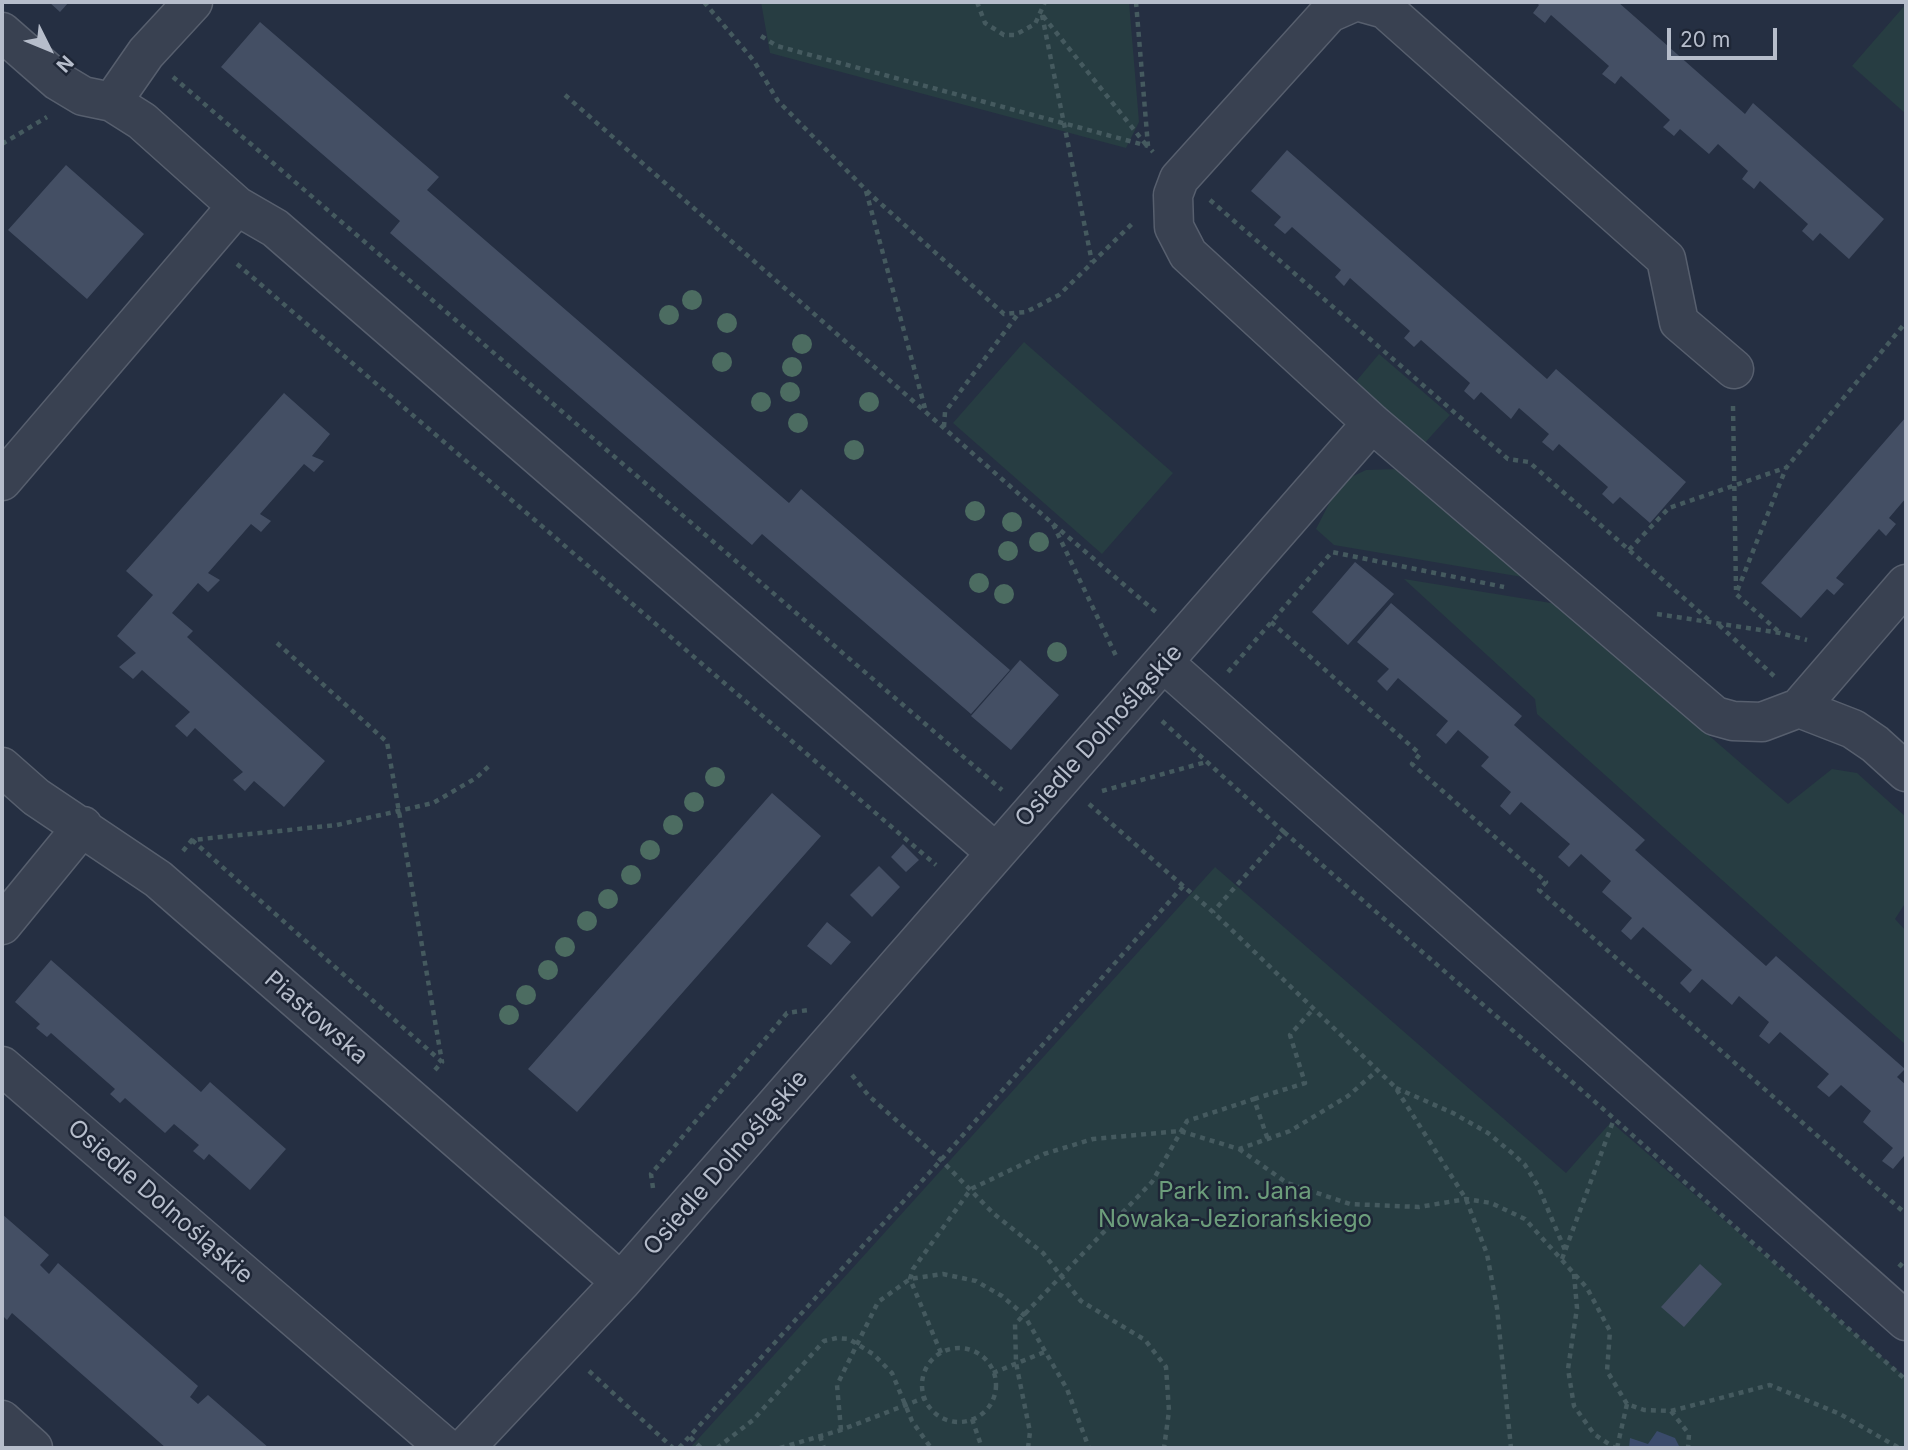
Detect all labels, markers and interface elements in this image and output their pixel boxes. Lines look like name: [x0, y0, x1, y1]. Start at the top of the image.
north arrow: [14, 14, 84, 84]
scale bar: [1670, 14, 1780, 58]
text: 20 m: [1680, 27, 1730, 52]
text: N: [51, 51, 78, 77]
street label: Osiedle Dolnośląskie: [1009, 639, 1189, 833]
street label: Piastowska: [258, 965, 374, 1071]
street label: Osiedle Dolnośląskie: [638, 1065, 814, 1261]
street label: Osiedle Dolnośląskie: [62, 1114, 258, 1290]
park label: Park im. Jana Nowaka-Jeziorańskiego: [1098, 1178, 1372, 1234]

